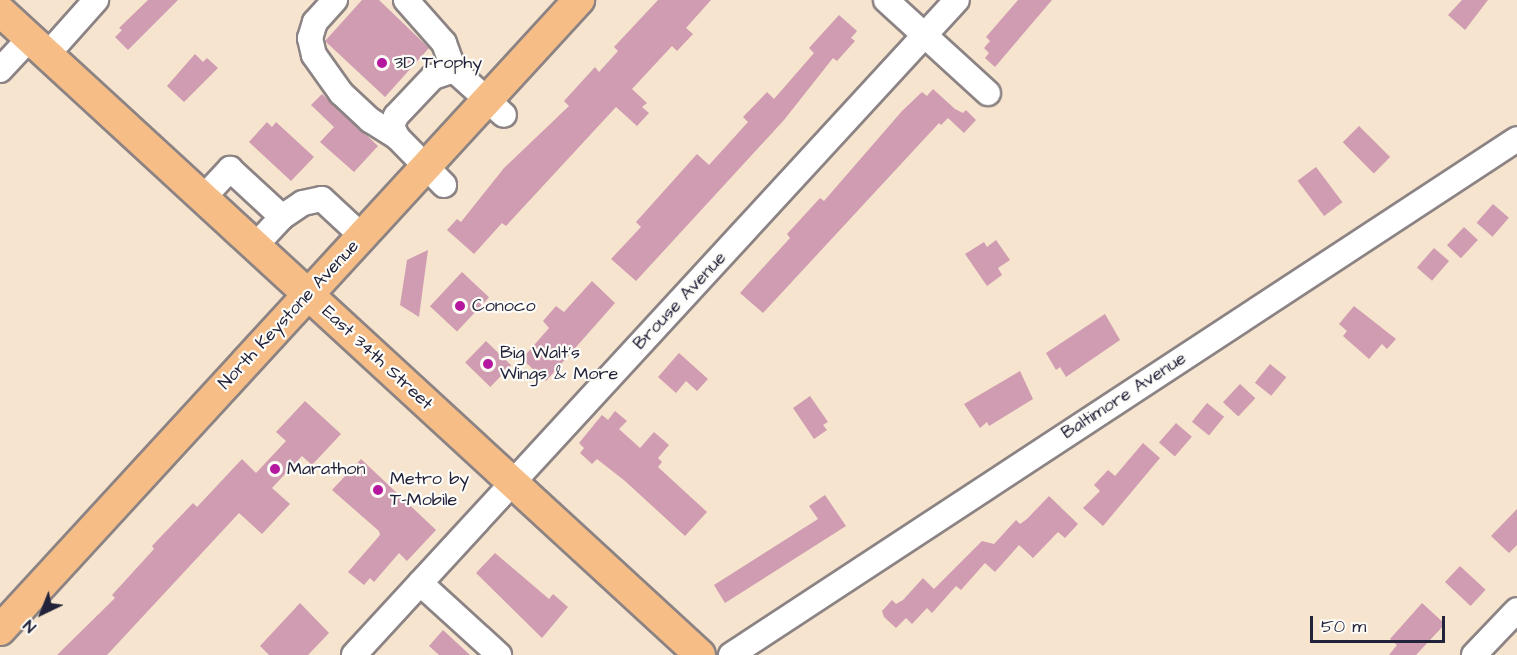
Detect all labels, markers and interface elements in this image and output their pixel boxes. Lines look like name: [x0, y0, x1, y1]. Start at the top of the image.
place label: 3D Trophy: [394, 52, 482, 74]
marker: 3D Trophy: [375, 56, 389, 70]
street label: North Keystone Avenue: [214, 236, 364, 394]
street label: Brouse Avenue: [629, 247, 731, 355]
place label: Conoco: [472, 295, 536, 317]
marker: Conoco: [453, 299, 467, 313]
street label: East 34th Street: [317, 301, 437, 415]
place label: Big Walt's Wings & More: [500, 343, 618, 386]
street label: Baltimore Avenue: [1058, 348, 1190, 444]
marker: Big Walt's Wings & More: [481, 357, 495, 371]
place label: Marathon: [287, 458, 365, 480]
marker: Marathon: [268, 462, 282, 476]
place label: Metro by T-Mobile: [390, 469, 469, 512]
marker: Metro by T-Mobile: [371, 483, 385, 497]
north arrow: [12, 583, 72, 643]
scale bar: [1313, 604, 1448, 642]
text: 50 m: [1321, 614, 1366, 639]
text: N: [19, 615, 41, 638]

